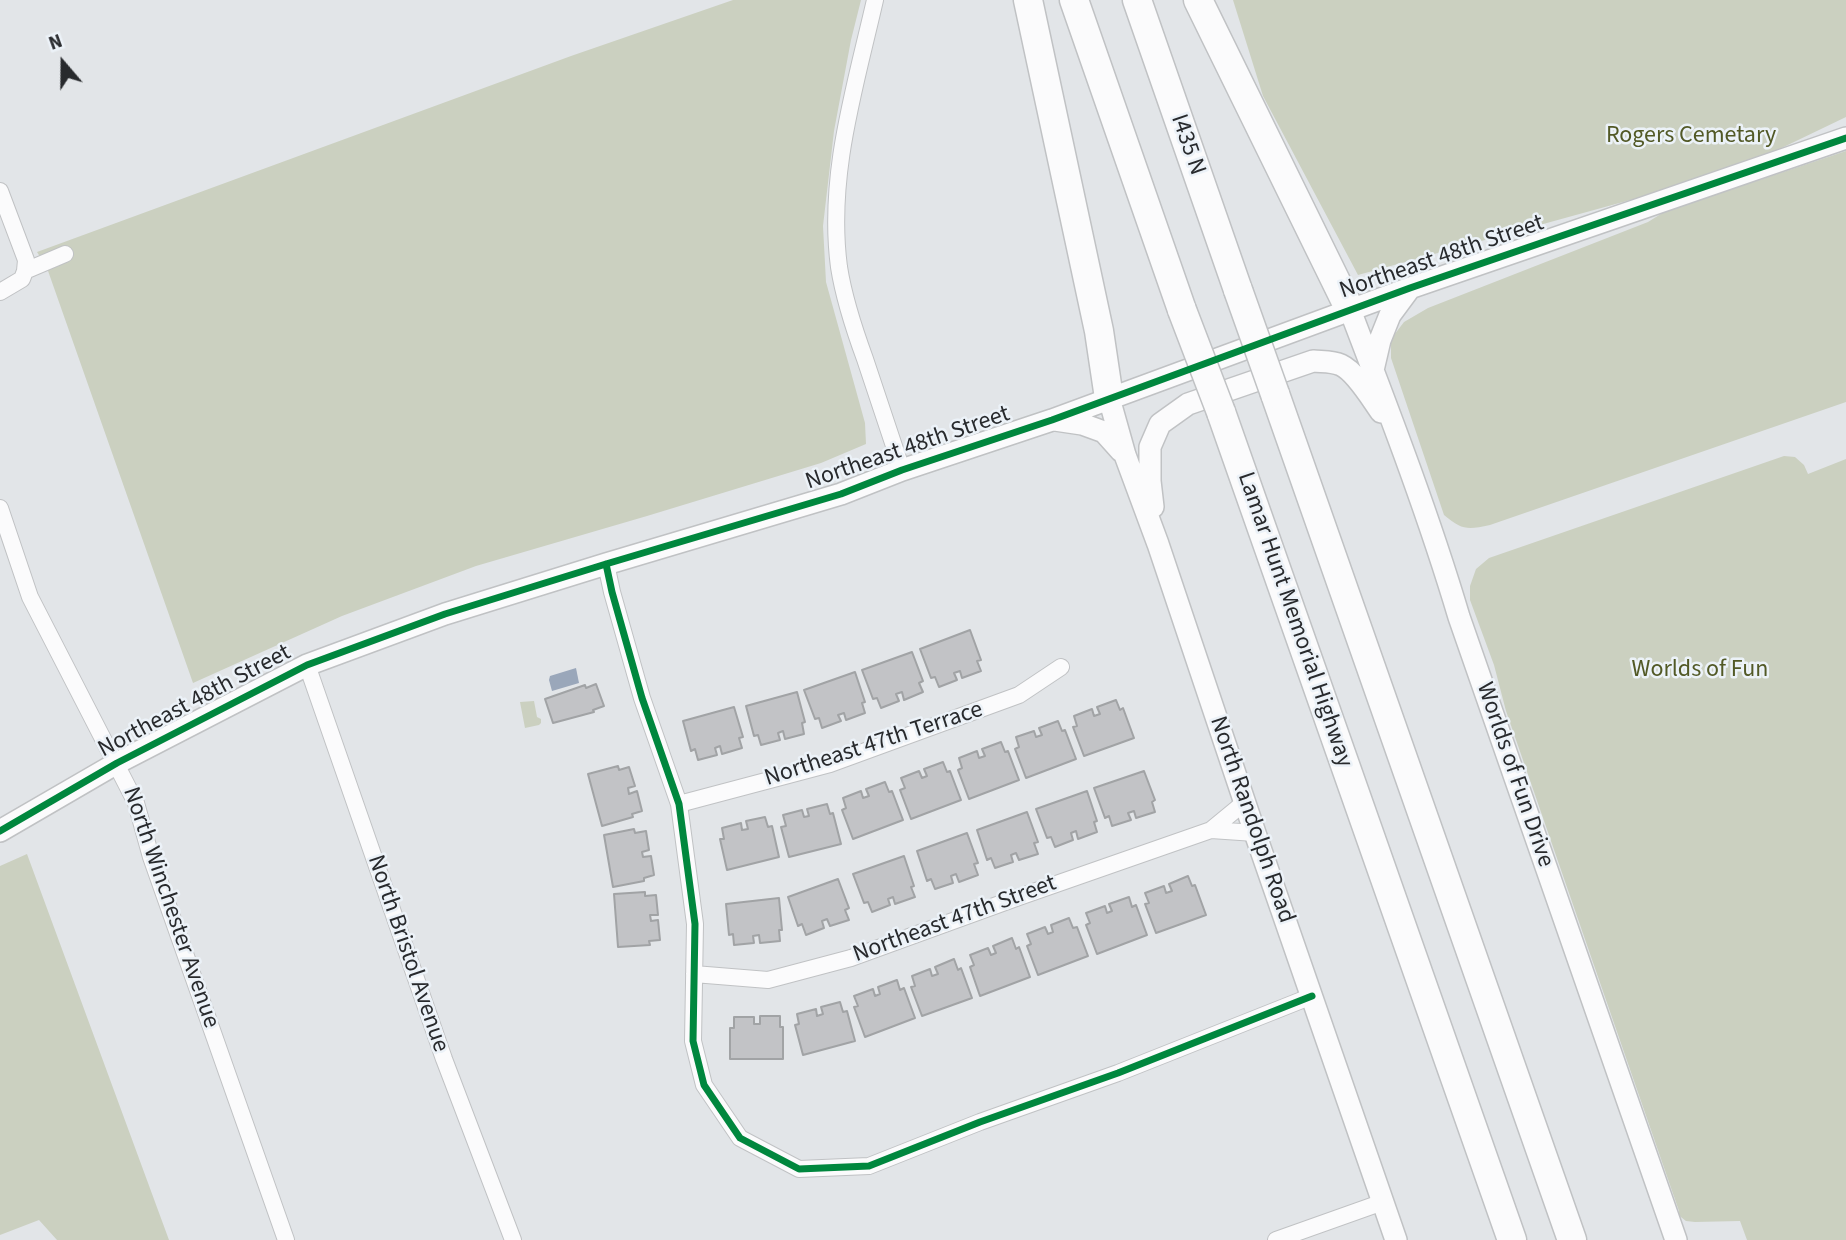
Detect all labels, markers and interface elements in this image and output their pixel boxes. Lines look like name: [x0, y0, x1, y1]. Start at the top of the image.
north arrow: [28, 28, 98, 98]
text: N: [45, 28, 66, 58]
street label: I435 N: [1163, 111, 1211, 179]
park label: Rogers Cemetary: [1606, 123, 1776, 151]
street label: Northeast 48th Street: [1336, 210, 1548, 306]
street label: Northeast 48th Street: [802, 401, 1014, 497]
street label: Lamar Hunt Memorial Highway: [1230, 469, 1358, 771]
street label: Northeast 48th Street: [94, 639, 296, 765]
park label: Worlds of Fun: [1632, 657, 1768, 685]
street label: Worlds of Fun Drive: [1469, 679, 1559, 871]
street label: Northeast 47th Terrace: [761, 696, 987, 794]
street label: North Randolph Road: [1202, 713, 1300, 927]
street label: North Winchester Avenue: [115, 784, 225, 1032]
street label: North Bristol Avenue: [360, 852, 454, 1056]
street label: Northeast 47th Street: [849, 870, 1061, 970]

